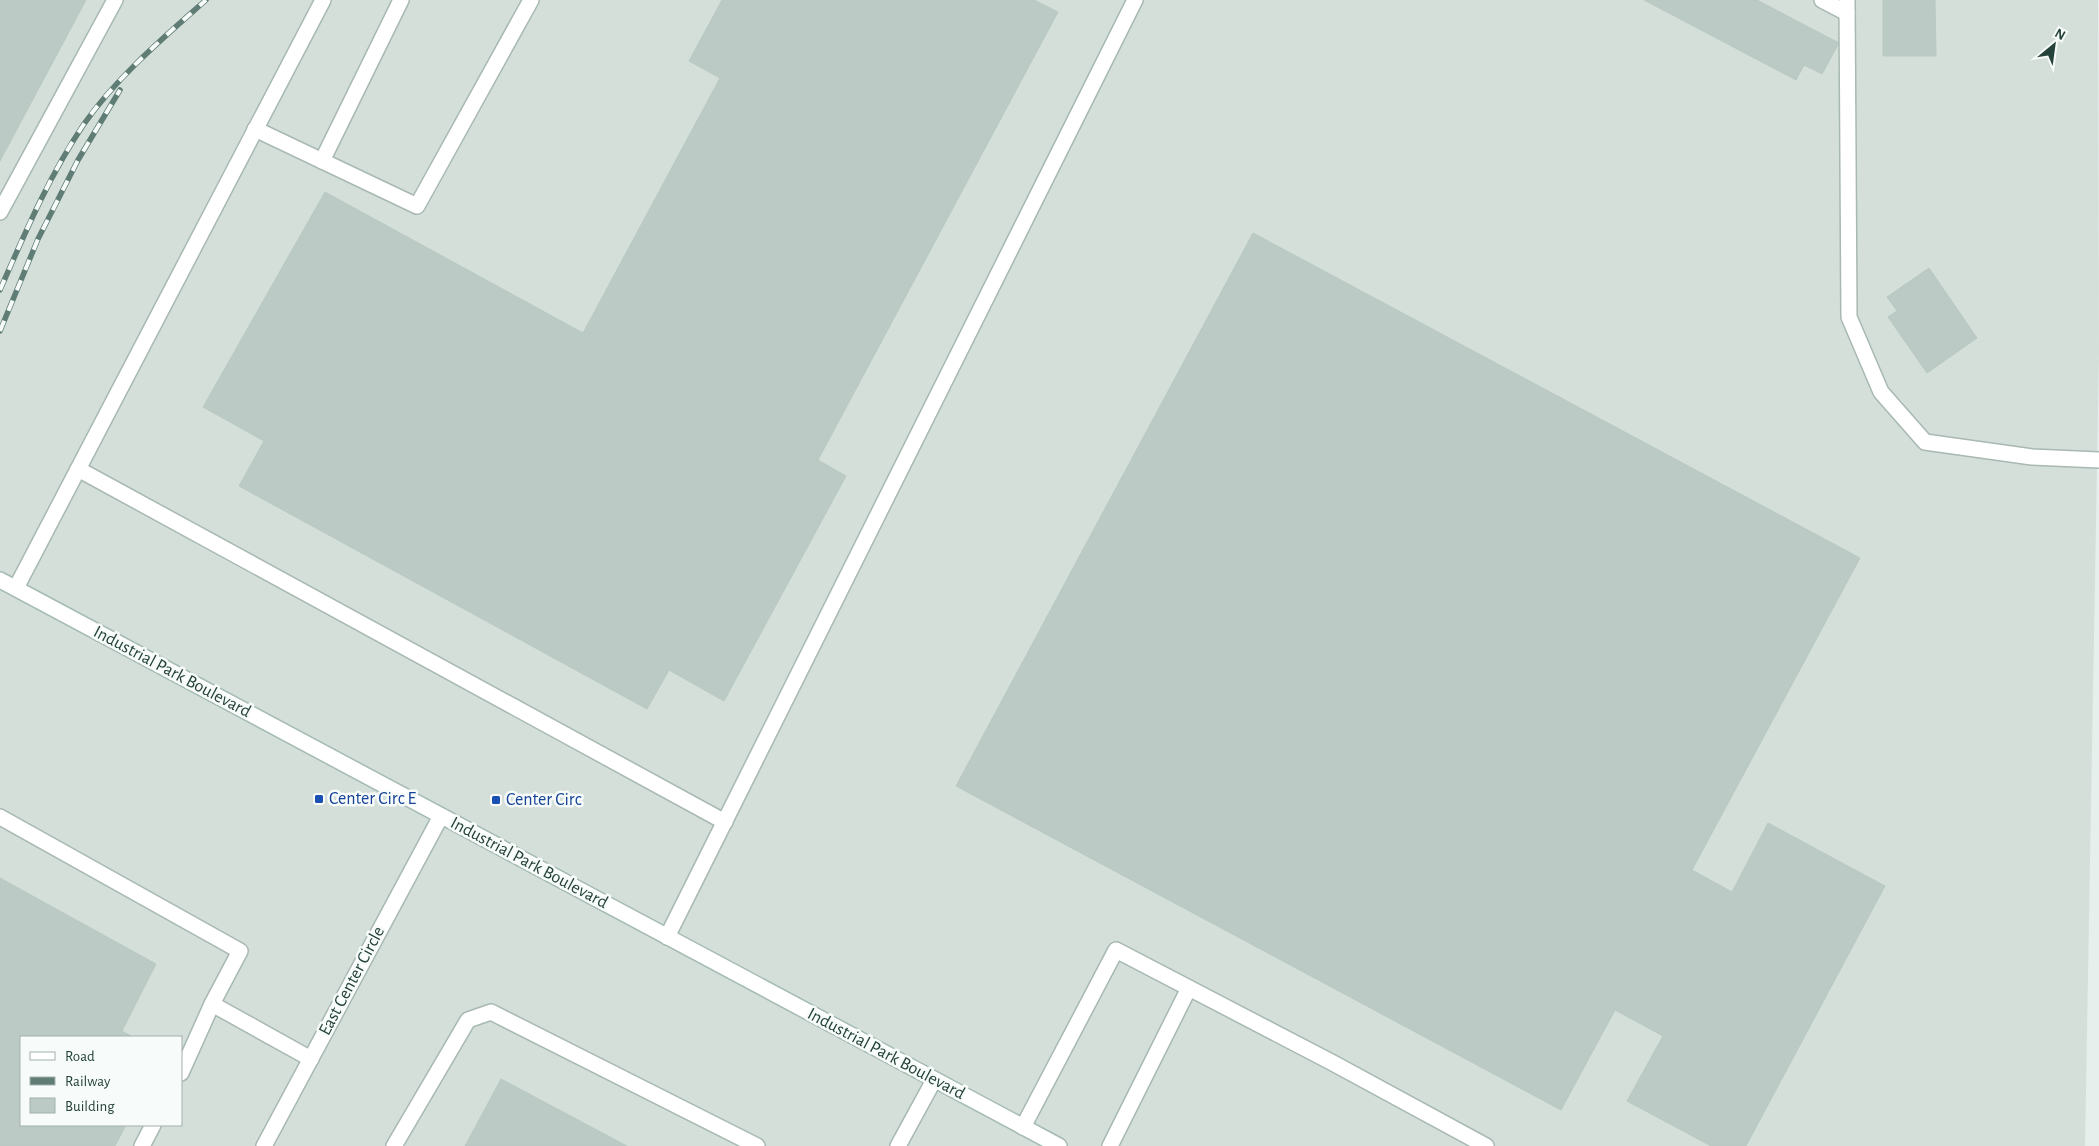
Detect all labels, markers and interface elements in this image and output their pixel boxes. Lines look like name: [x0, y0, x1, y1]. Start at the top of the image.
north arrow: [2029, 20, 2079, 70]
text: N: [2052, 26, 2067, 43]
street label: Industrial Park Boulevard: [90, 623, 254, 721]
place label: Center Circ E: [329, 790, 417, 808]
place label: Center Circ: [506, 791, 582, 809]
marker: Center Circ E: [313, 793, 325, 805]
marker: Center Circ: [490, 794, 502, 806]
street label: Industrial Park Boulevard: [447, 814, 611, 912]
street label: East Center Circle: [316, 924, 388, 1038]
street label: Industrial Park Boulevard: [804, 1005, 968, 1103]
legend: [20, 1036, 182, 1126]
text: Road: [65, 1049, 95, 1064]
text: Railway: [65, 1074, 111, 1089]
text: Building: [65, 1099, 115, 1114]

